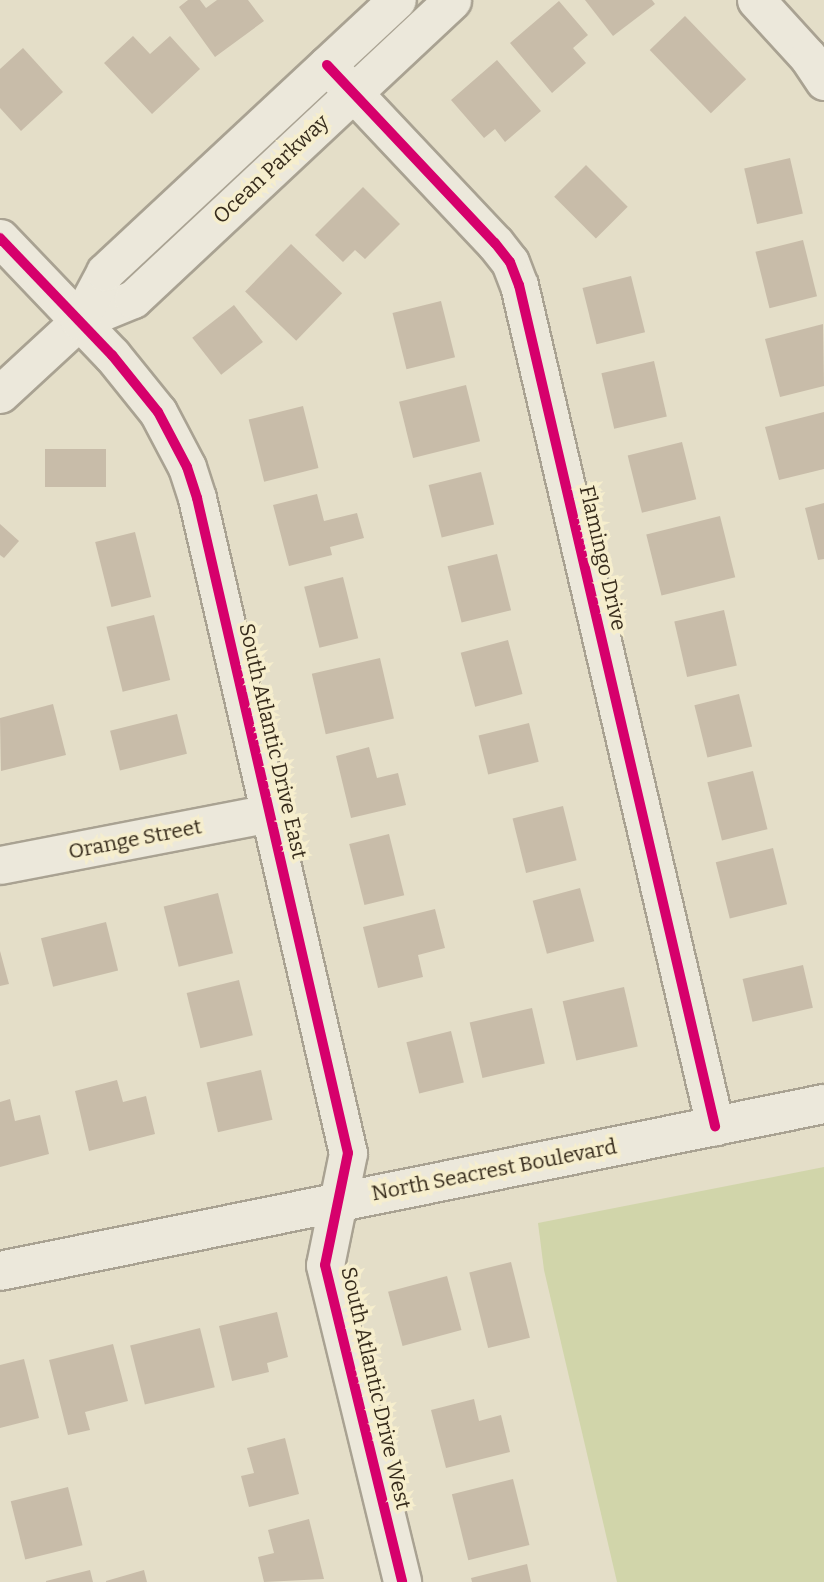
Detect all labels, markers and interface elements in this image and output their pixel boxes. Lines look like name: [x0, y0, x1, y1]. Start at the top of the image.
street label: Ocean Parkway: [208, 109, 334, 229]
street label: Flamingo Drive: [574, 483, 632, 633]
street label: South Atlantic Drive East: [234, 621, 312, 861]
street label: Orange Street: [66, 814, 204, 864]
street label: North Seacrest Boulevard: [369, 1134, 619, 1206]
street label: South Atlantic Drive West: [336, 1264, 416, 1512]

